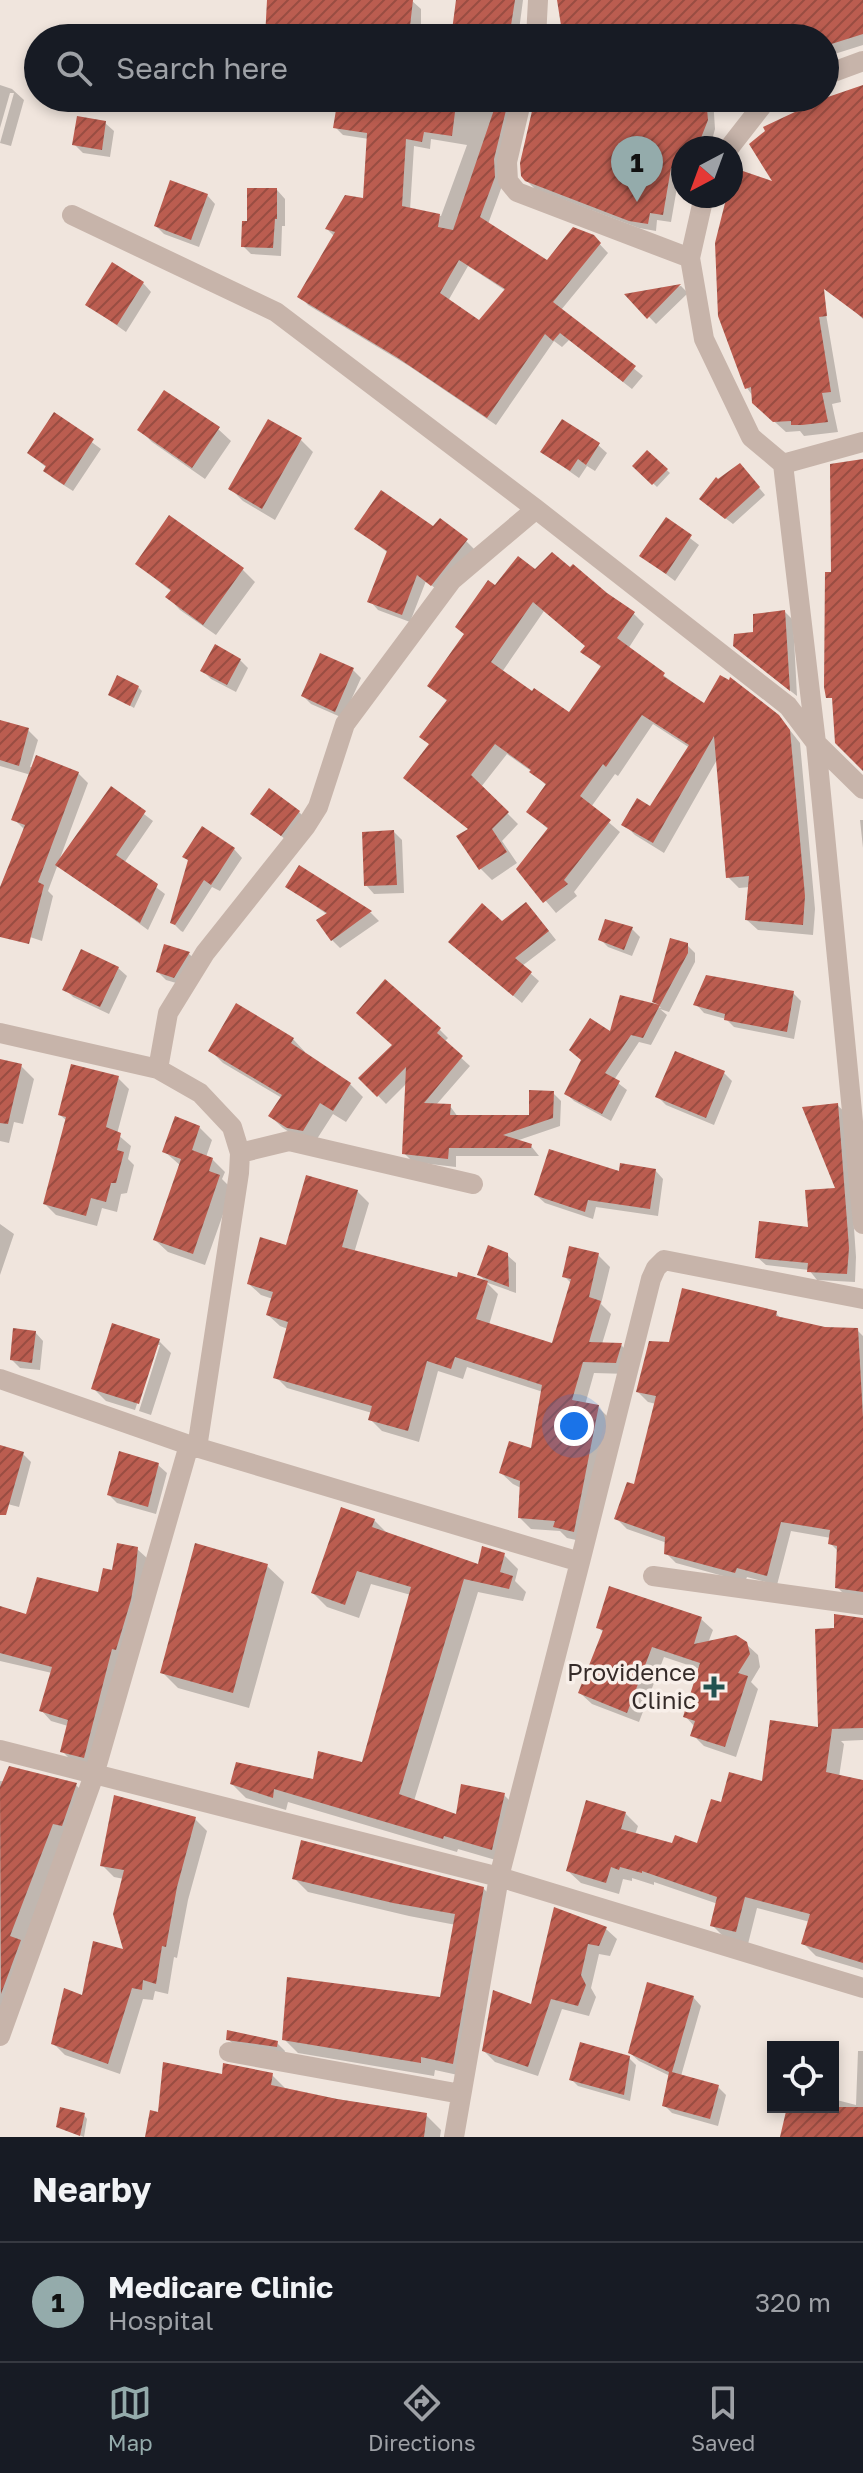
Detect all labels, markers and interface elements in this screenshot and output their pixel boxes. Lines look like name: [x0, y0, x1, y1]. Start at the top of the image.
search box: [24, 24, 839, 112]
icon: search: [52, 46, 96, 90]
text: Search here: [116, 50, 288, 86]
pin: 1: [611, 136, 663, 202]
north arrow: [671, 136, 743, 208]
your location: [554, 1406, 594, 1446]
place label: Providence Clinic: [567, 1657, 696, 1714]
marker: Providence Clinic: [703, 1676, 725, 1698]
map controls: [767, 2041, 839, 2113]
button: locate: [767, 2041, 839, 2113]
text: Nearby: [32, 2169, 152, 2209]
text: Medicare Clinic: [108, 2269, 333, 2305]
text: 1: [51, 2287, 65, 2318]
text: 320 m: [755, 2287, 831, 2318]
text: Hospital: [108, 2305, 214, 2336]
tab: Map: [108, 2381, 153, 2456]
tab: Directions: [368, 2381, 476, 2456]
tab: Saved: [691, 2381, 755, 2456]

